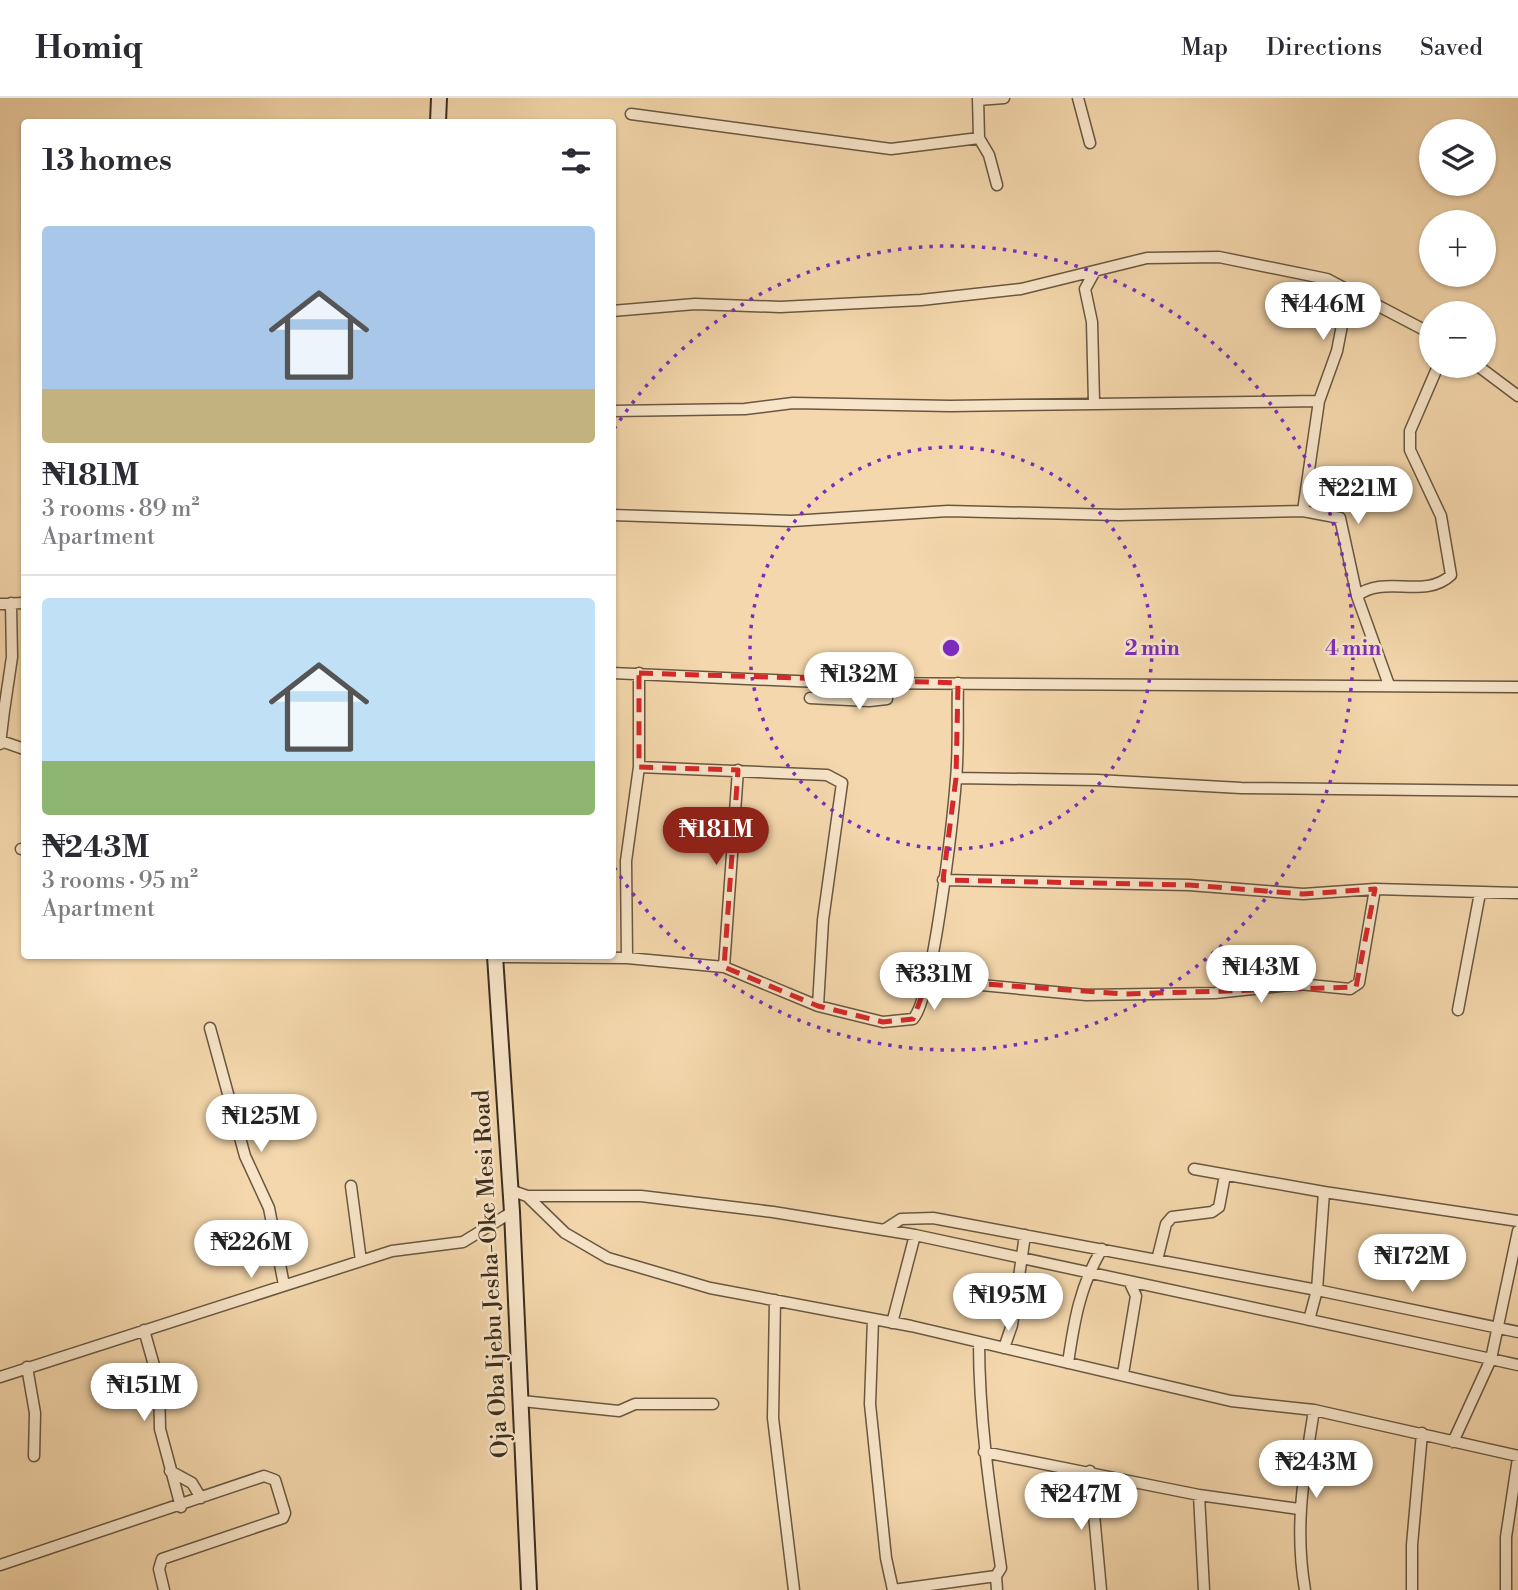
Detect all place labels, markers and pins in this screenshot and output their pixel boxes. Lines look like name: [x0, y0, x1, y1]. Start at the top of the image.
pin: ₦446M: [1274, 282, 1372, 342]
pin: ₦221M: [1309, 466, 1407, 526]
centre of rings: [939, 636, 963, 660]
pin: ₦132M: [810, 652, 908, 712]
pin: ₦181M: [667, 808, 765, 867]
pin: ₦143M: [1212, 946, 1310, 1005]
pin: ₦331M: [885, 953, 983, 1012]
pin: ₦125M: [212, 1094, 310, 1154]
pin: ₦226M: [202, 1220, 300, 1280]
pin: ₦172M: [1363, 1234, 1461, 1294]
pin: ₦195M: [959, 1274, 1057, 1333]
pin: ₦151M: [95, 1364, 193, 1423]
pin: ₦243M: [1267, 1440, 1365, 1500]
pin: ₦247M: [1032, 1472, 1130, 1532]

